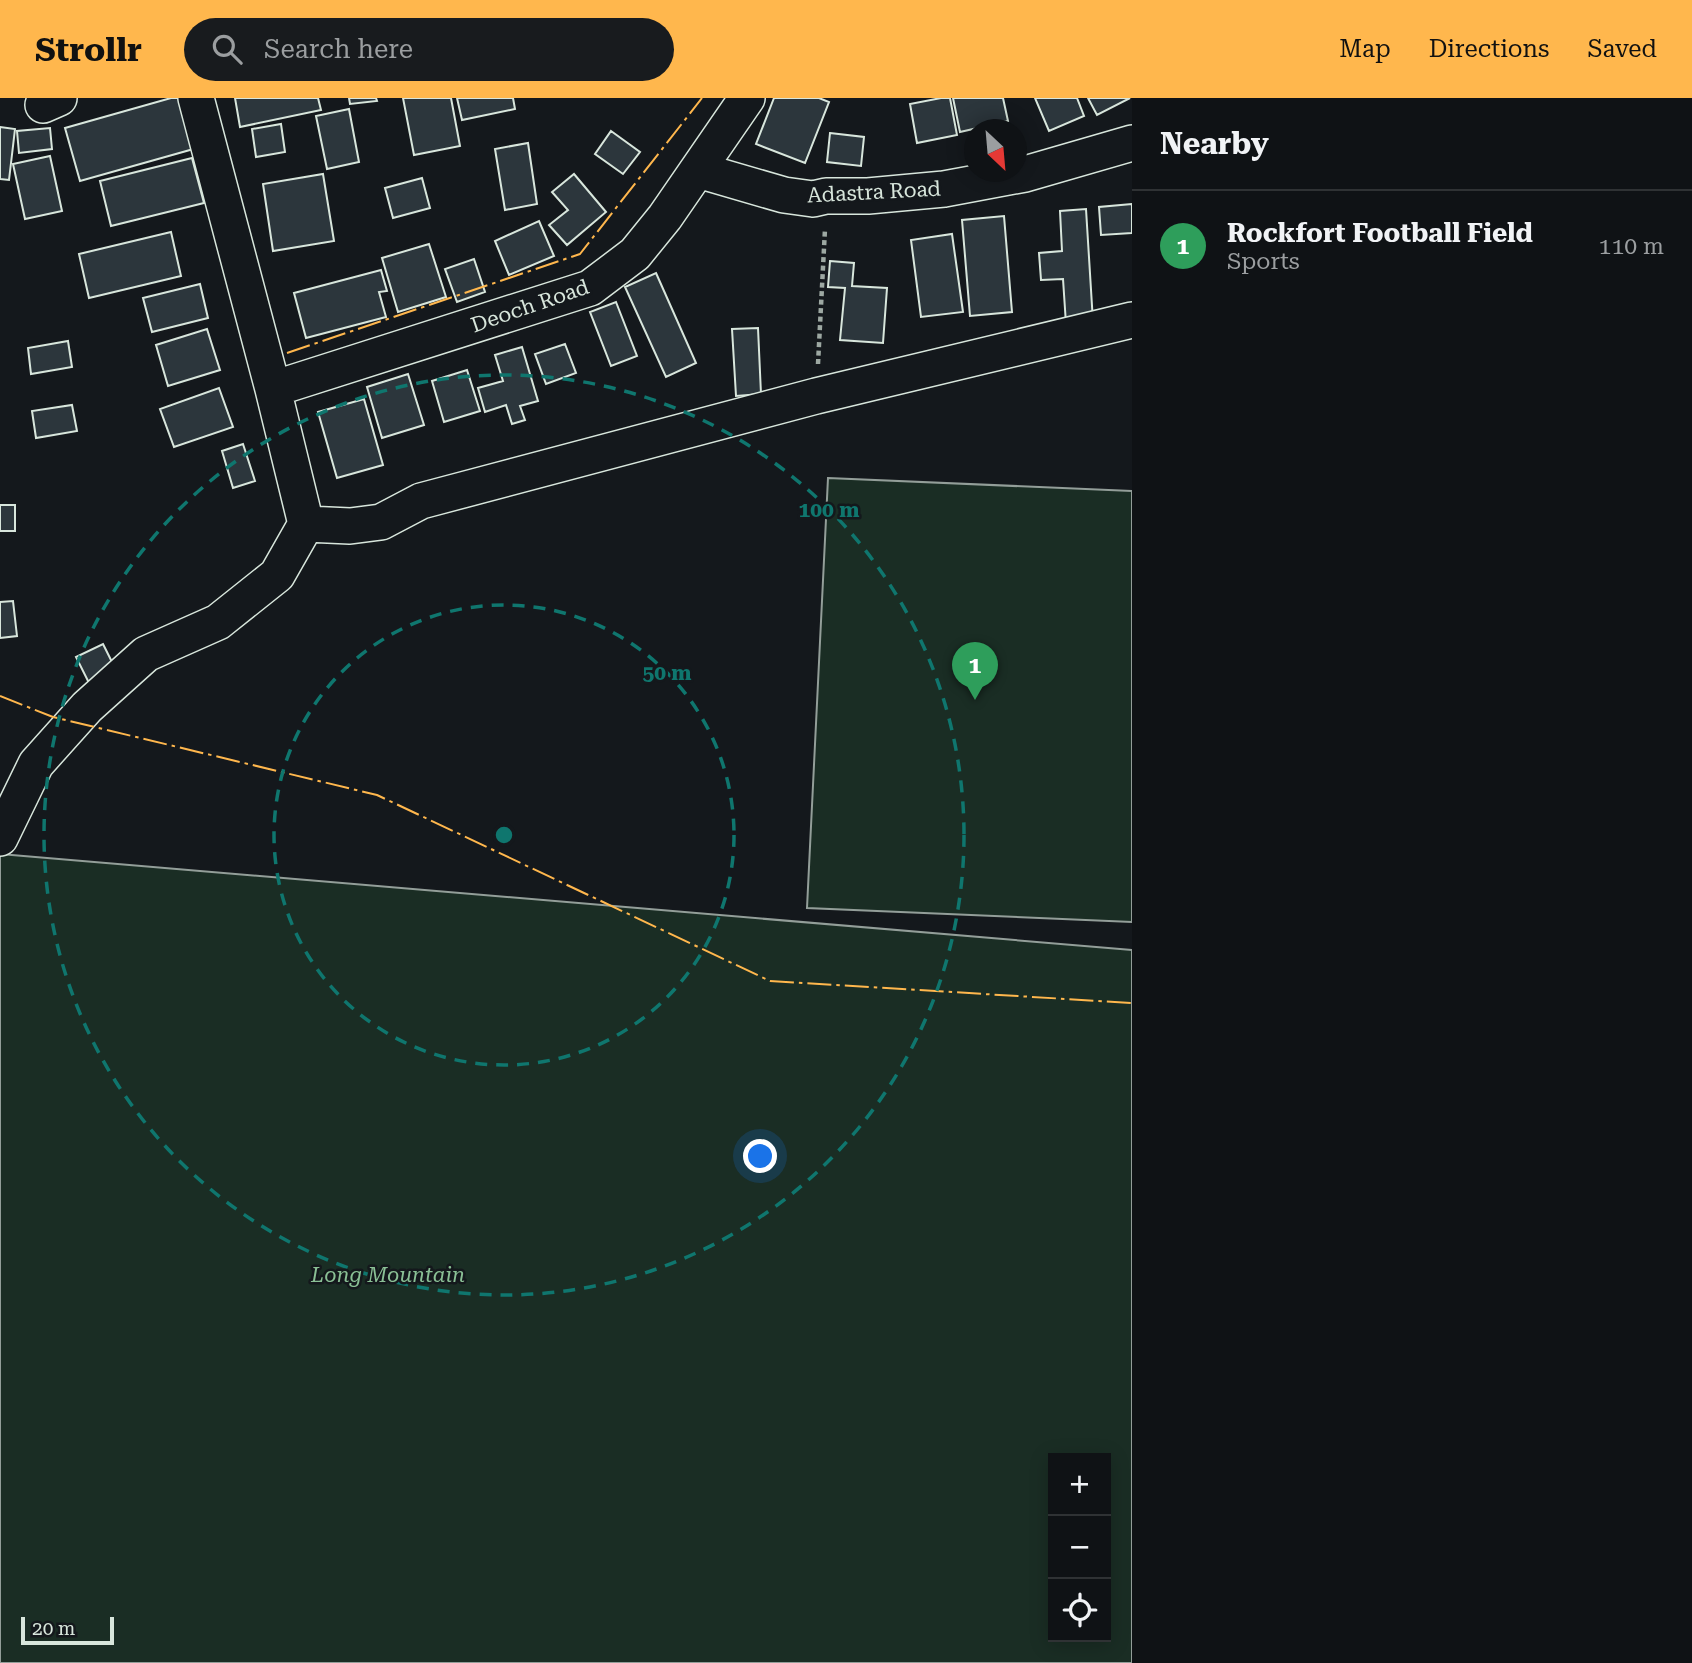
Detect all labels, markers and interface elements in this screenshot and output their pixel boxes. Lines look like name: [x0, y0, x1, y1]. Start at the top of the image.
search box: [184, 18, 674, 81]
text: Strollr: [35, 30, 142, 69]
icon: search: [208, 30, 246, 68]
text: Search here: [264, 34, 413, 64]
text: Map: [1339, 35, 1391, 63]
text: Directions: [1429, 35, 1549, 63]
text: Saved: [1587, 35, 1657, 63]
north arrow: [964, 119, 1027, 182]
text: Nearby: [1160, 126, 1269, 161]
street label: Adastra Road: [806, 176, 942, 207]
text: Rockfort Football Field: [1227, 218, 1533, 248]
text: 1: [1177, 233, 1189, 260]
text: 110 m: [1599, 233, 1664, 260]
text: Sports: [1227, 248, 1300, 275]
street label: Deoch Road: [468, 274, 593, 337]
text: 100 m: [799, 498, 859, 522]
pin: 1: [952, 642, 998, 700]
text: 50 m: [642, 661, 692, 685]
centre of rings: [492, 823, 516, 847]
your location: [743, 1139, 777, 1173]
park label: Long Mountain: [310, 1263, 465, 1287]
map controls: [1048, 1453, 1111, 1642]
button: +: [1048, 1453, 1111, 1516]
button: −: [1048, 1516, 1111, 1579]
button: locate: [1048, 1579, 1111, 1642]
scale bar: [21, 1614, 114, 1646]
text: 20 m: [32, 1617, 75, 1640]

